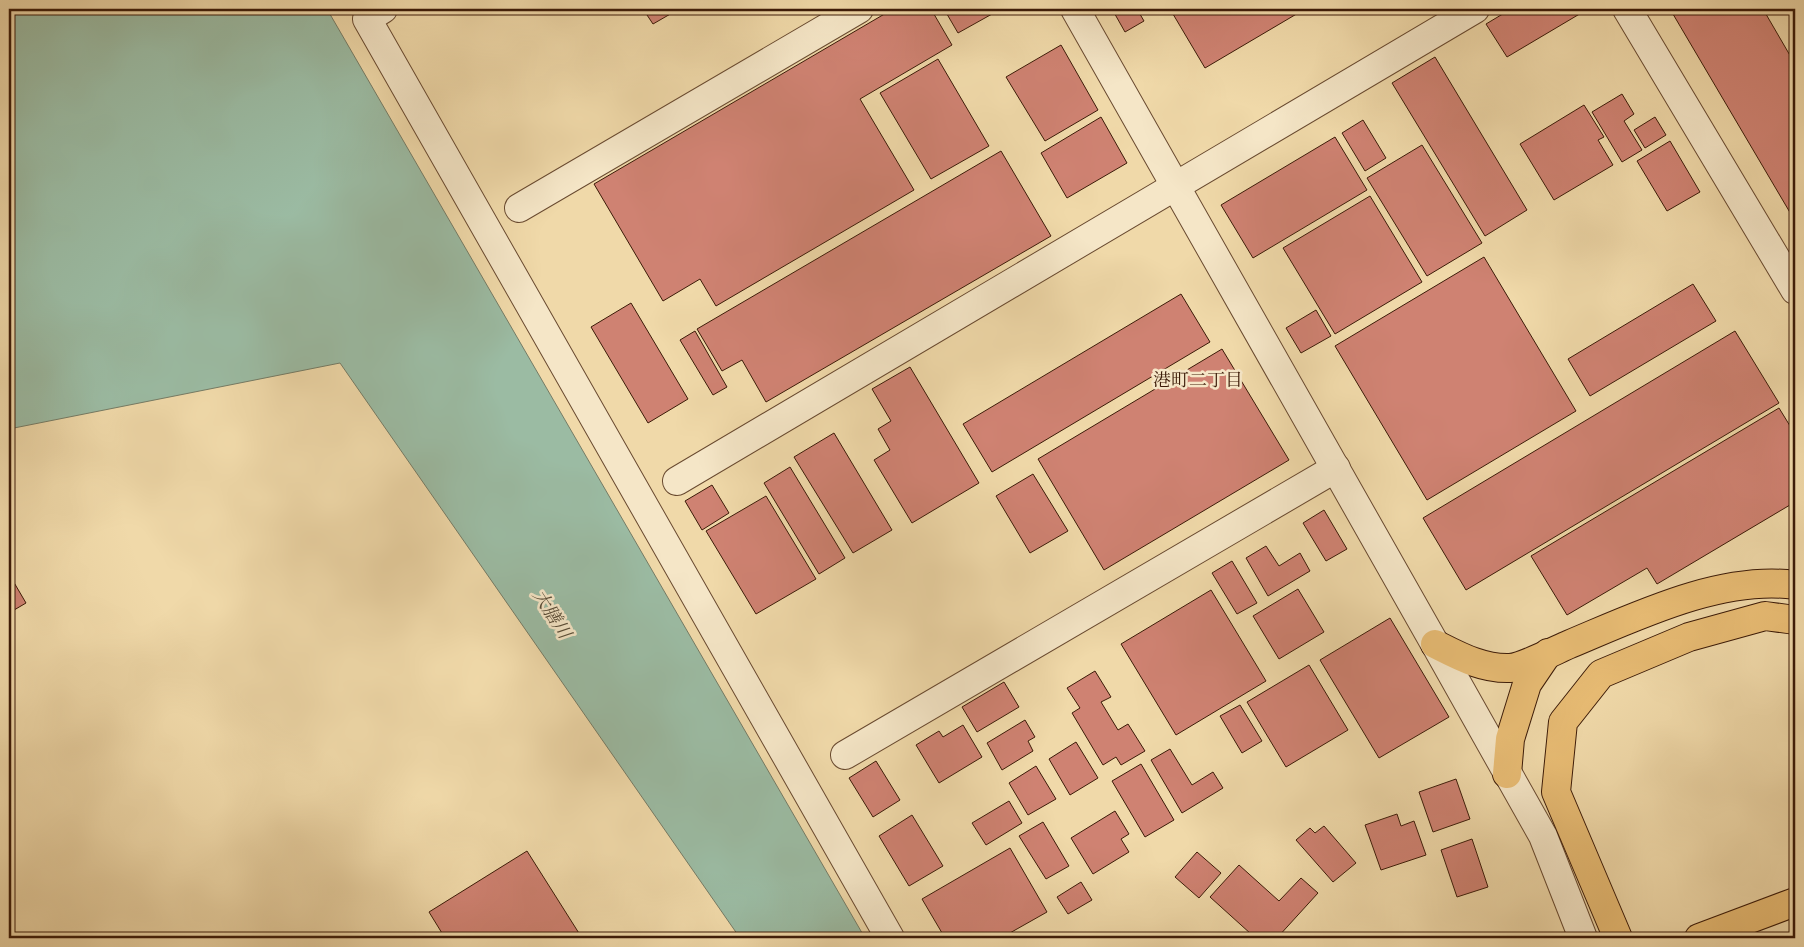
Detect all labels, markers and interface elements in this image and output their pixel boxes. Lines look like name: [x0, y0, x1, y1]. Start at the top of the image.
district label: 港町二丁目: [1153, 369, 1243, 391]
water label: 大膳川: [528, 585, 577, 644]

